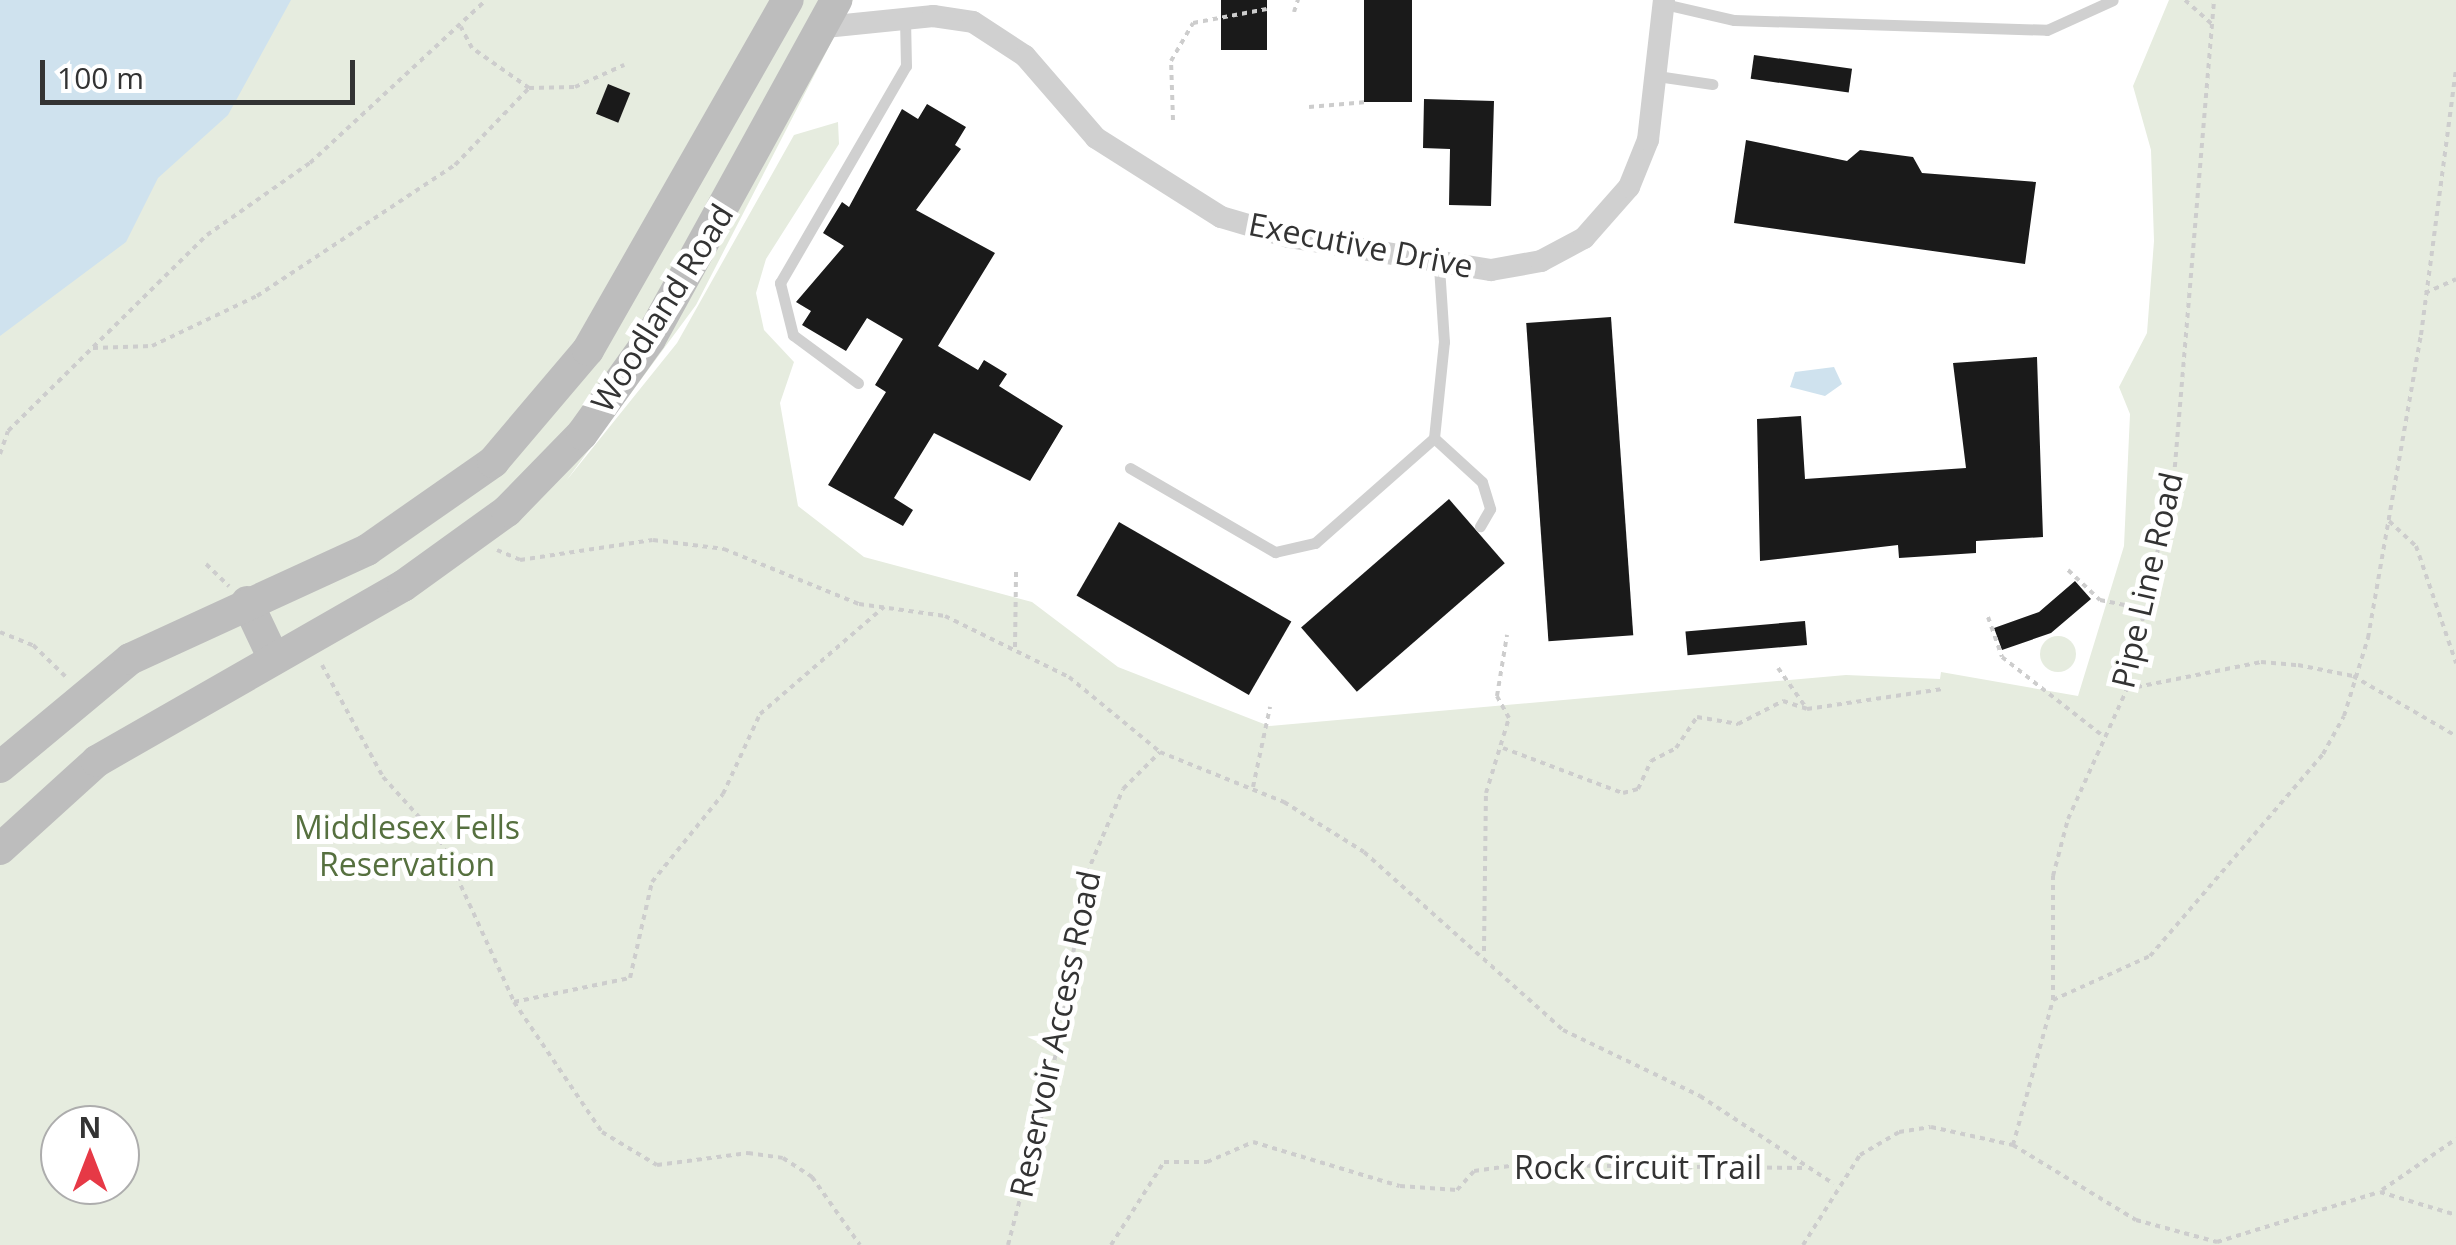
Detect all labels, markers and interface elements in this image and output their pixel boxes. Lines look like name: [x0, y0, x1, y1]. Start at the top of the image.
scale bar: [45, 40, 360, 102]
text: 100 m: [57, 57, 144, 98]
street label: Woodland Road: [583, 197, 741, 419]
street label: Executive Drive: [1246, 204, 1476, 286]
street label: Pipe Line Road: [2104, 468, 2190, 692]
park label: Middlesex Fells Reservation: [294, 809, 520, 884]
street label: Reservoir Access Road: [1002, 867, 1108, 1201]
north arrow: [40, 1105, 140, 1205]
text: N: [79, 1108, 101, 1146]
street label: Rock Circuit Trail: [1514, 1148, 1762, 1186]

